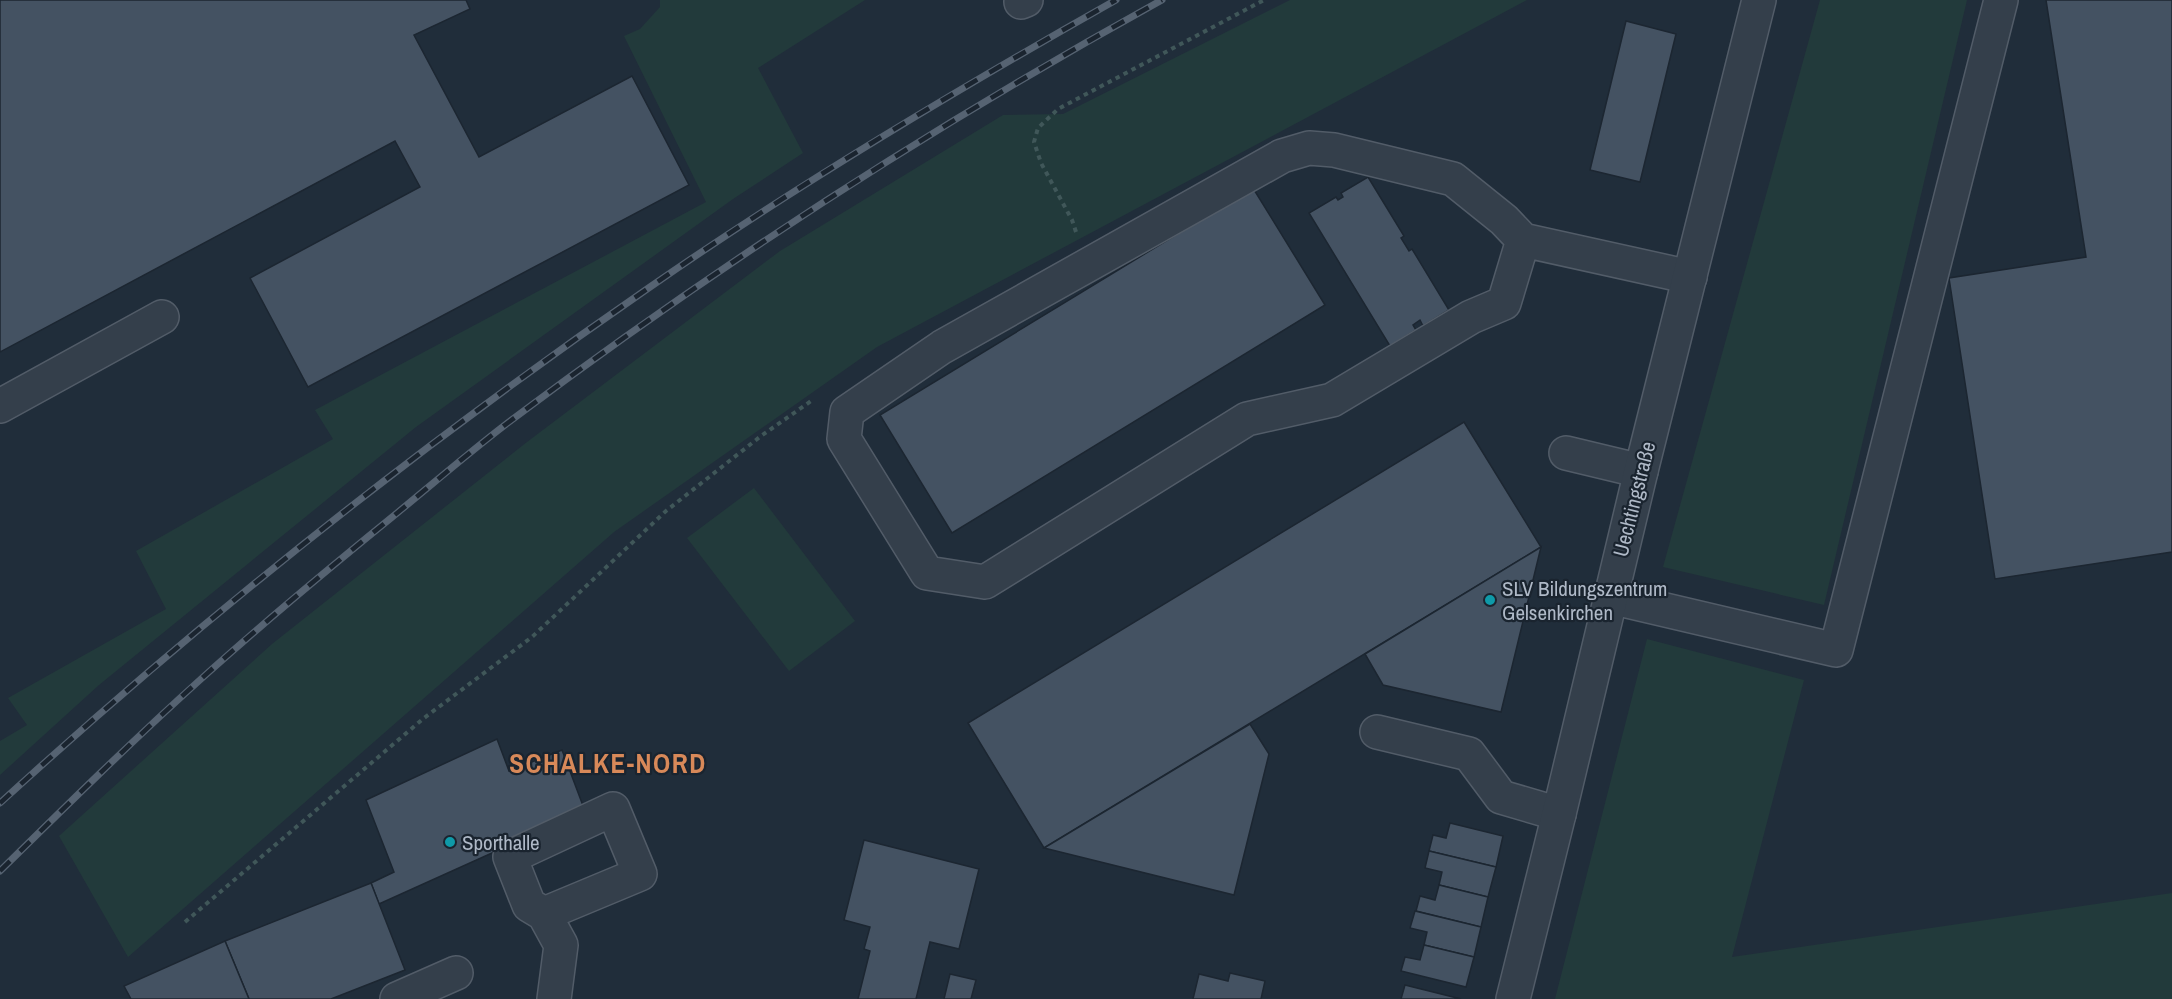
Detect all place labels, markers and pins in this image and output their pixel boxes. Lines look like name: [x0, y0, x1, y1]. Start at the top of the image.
place label: SLV Bildungszentrum Gelsenkirchen: [1502, 574, 1667, 627]
marker: SLV Bildungszentrum Gelsenkirchen: [1483, 593, 1497, 607]
place label: Sporthalle: [462, 828, 540, 857]
marker: Sporthalle: [443, 835, 457, 849]

